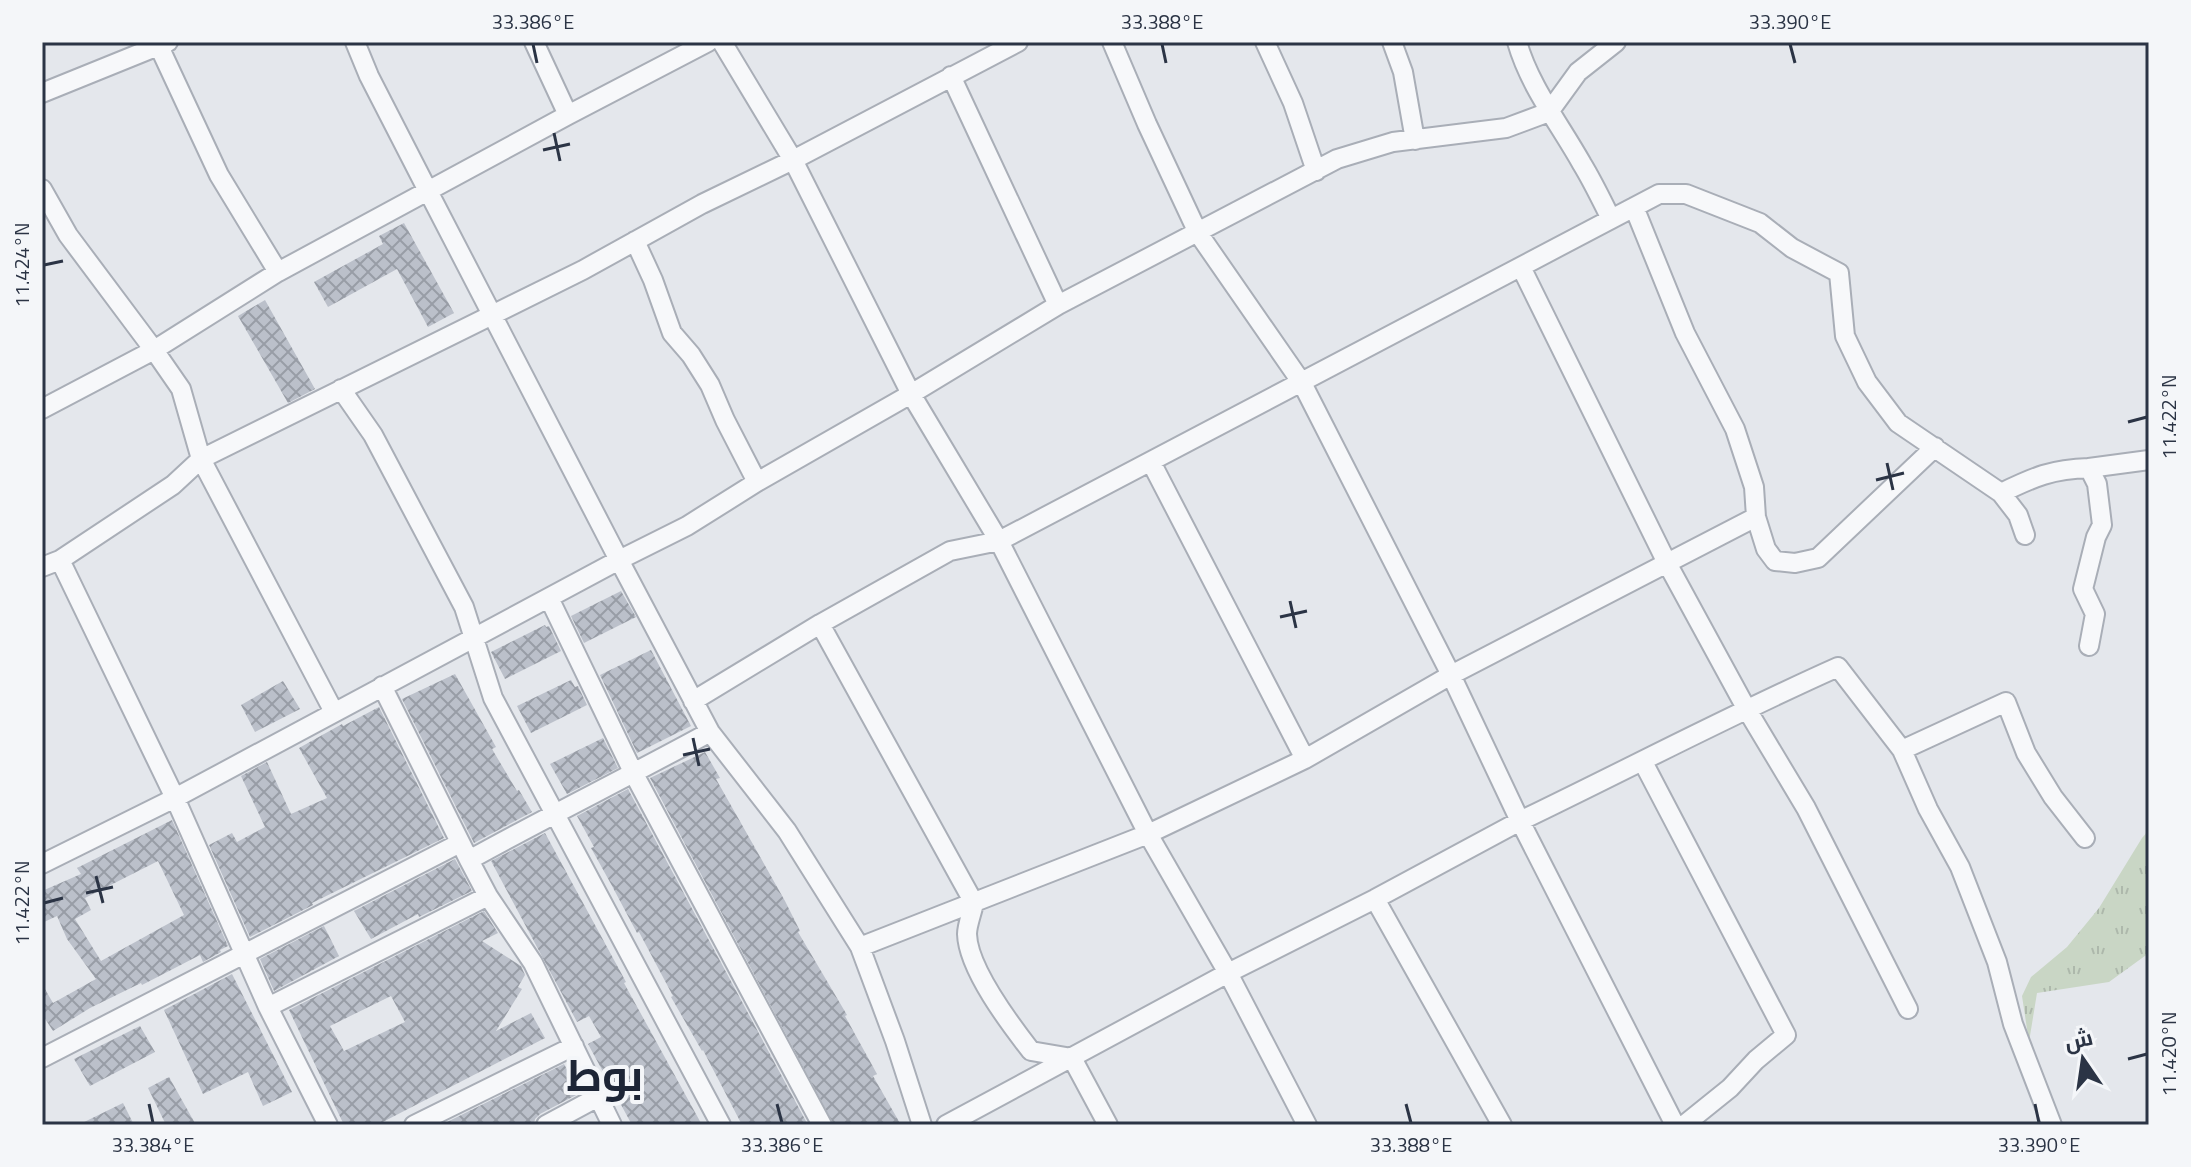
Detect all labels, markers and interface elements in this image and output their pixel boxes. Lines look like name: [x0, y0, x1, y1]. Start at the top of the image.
text: 33.386°E: [492, 6, 574, 37]
text: 33.388°E: [1121, 6, 1203, 37]
text: 33.390°E: [1749, 6, 1831, 37]
text: 11.424°N: [6, 222, 37, 308]
text: 11.422°N: [2153, 374, 2184, 460]
text: 11.422°N: [6, 860, 37, 946]
text: 11.420°N: [2153, 1011, 2184, 1097]
north arrow: [2043, 1019, 2123, 1099]
text: ش: [2061, 1020, 2096, 1059]
district label: بوط: [567, 1041, 643, 1108]
text: 33.384°E: [112, 1129, 194, 1160]
text: 33.386°E: [741, 1129, 823, 1160]
text: 33.388°E: [1370, 1129, 1452, 1160]
text: 33.390°E: [1998, 1129, 2080, 1160]

